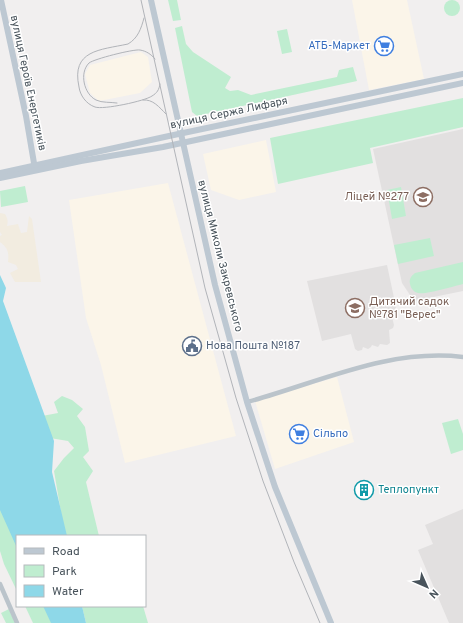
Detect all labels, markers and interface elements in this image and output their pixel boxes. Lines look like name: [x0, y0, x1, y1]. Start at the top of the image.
street label: вулиця Героїв Енергетиків: [7, 14, 49, 152]
supermarket icon: АТБ-Маркет: [373, 35, 395, 57]
place label: АТБ-Маркет: [308, 39, 370, 53]
street label: вулиця Сержа Лифаря: [169, 94, 289, 132]
street label: вулиця Миколи Закревського: [194, 179, 246, 333]
school or university icon: Ліцей №277: [412, 186, 434, 208]
place label: Ліцей №277: [345, 190, 409, 204]
place label: Дитячий садок №781 "Верес": [369, 295, 449, 322]
school or university icon: Дитячий садок №781 "Верес": [344, 297, 366, 319]
public building icon: Нова Пошта №187: [181, 335, 203, 357]
place label: Нова Пошта №187: [206, 339, 300, 353]
supermarket icon: Сільпо: [288, 423, 310, 445]
place label: Сільпо: [313, 427, 348, 441]
building icon: Теплопункт: [353, 479, 375, 501]
place label: Теплопункт: [378, 483, 439, 497]
legend: [16, 535, 146, 607]
text: Road: [52, 544, 80, 560]
text: Park: [52, 564, 77, 580]
north arrow: [407, 567, 447, 607]
text: Water: [52, 584, 84, 600]
text: N: [426, 586, 441, 601]

